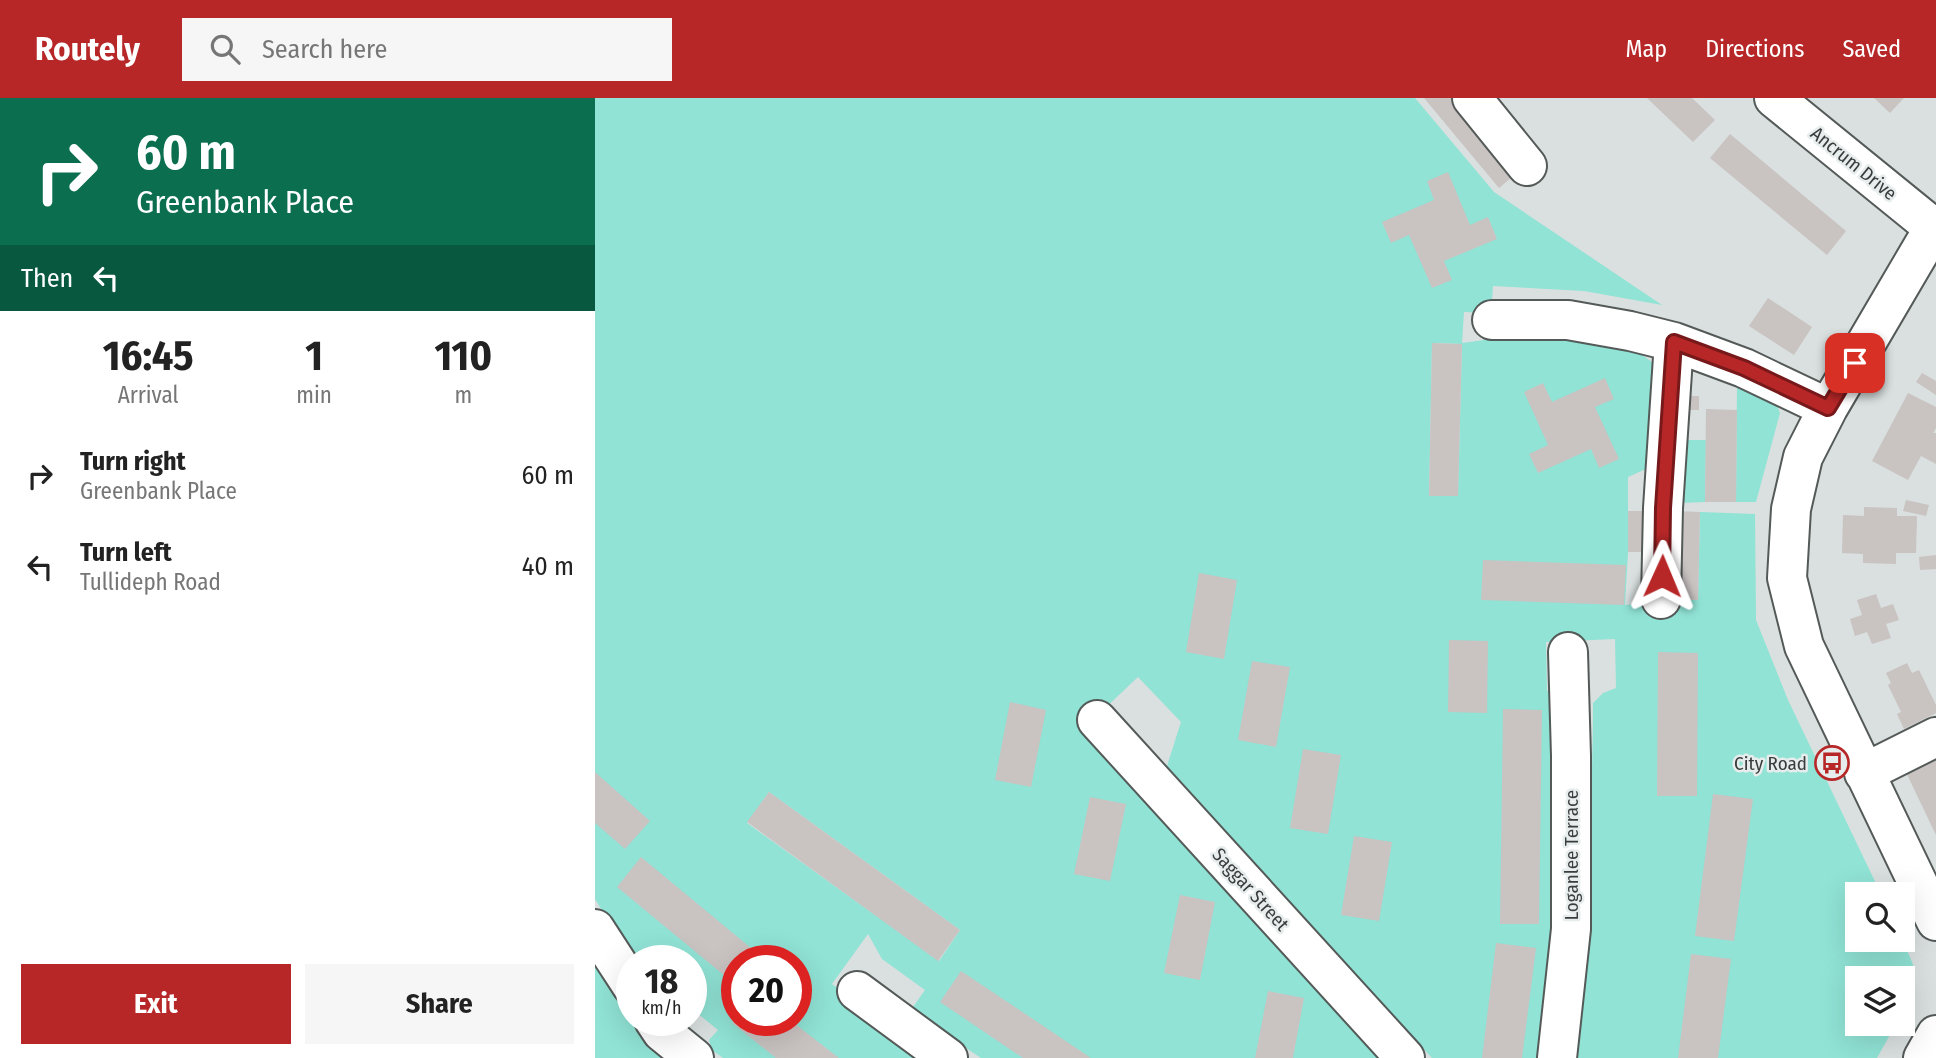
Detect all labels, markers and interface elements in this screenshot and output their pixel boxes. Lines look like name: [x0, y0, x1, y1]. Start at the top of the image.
search box: [182, 18, 672, 81]
text: Routely: [35, 29, 140, 69]
icon: search: [206, 30, 244, 68]
text: Search here: [262, 34, 387, 65]
text: Map: [1626, 35, 1667, 63]
text: Directions: [1705, 35, 1804, 63]
text: Saved: [1842, 35, 1901, 63]
street label: Ancrum Drive: [1806, 122, 1901, 205]
text: 60 m: [136, 123, 236, 182]
icon: right: [21, 126, 112, 217]
text: Greenbank Place: [136, 183, 354, 221]
icon: left: [87, 259, 125, 297]
text: Then: [21, 263, 73, 294]
text: 16:45: [103, 331, 194, 381]
text: 1: [305, 331, 323, 381]
text: 110: [435, 331, 492, 381]
pin: [1825, 333, 1885, 393]
icon: arrive: [1836, 344, 1874, 382]
text: Arrival: [118, 381, 179, 409]
text: min: [296, 381, 332, 409]
text: m: [455, 381, 472, 409]
text: Turn right: [80, 446, 186, 477]
icon: right: [21, 457, 59, 495]
text: 60 m: [521, 460, 574, 491]
text: Greenbank Place: [80, 477, 237, 505]
text: Turn left: [80, 537, 172, 568]
position arrow: [1625, 539, 1699, 613]
icon: left: [21, 548, 59, 586]
text: 40 m: [522, 551, 574, 582]
text: Tullideph Road: [80, 568, 221, 596]
bus stop icon: City Road: [1813, 744, 1851, 782]
place label: City Road: [1734, 752, 1807, 775]
street label: Loganlee Terrace: [1560, 790, 1583, 920]
street label: Saggar Street: [1208, 843, 1294, 936]
map controls: [1845, 882, 1915, 1036]
button: search: [1845, 882, 1915, 952]
speed limit sign: 20: [721, 945, 812, 1036]
text: 18: [645, 960, 678, 1002]
button: Exit: [21, 964, 291, 1044]
button: Share: [305, 964, 574, 1044]
button: layers: [1845, 966, 1915, 1036]
text: km/h: [641, 997, 682, 1019]

